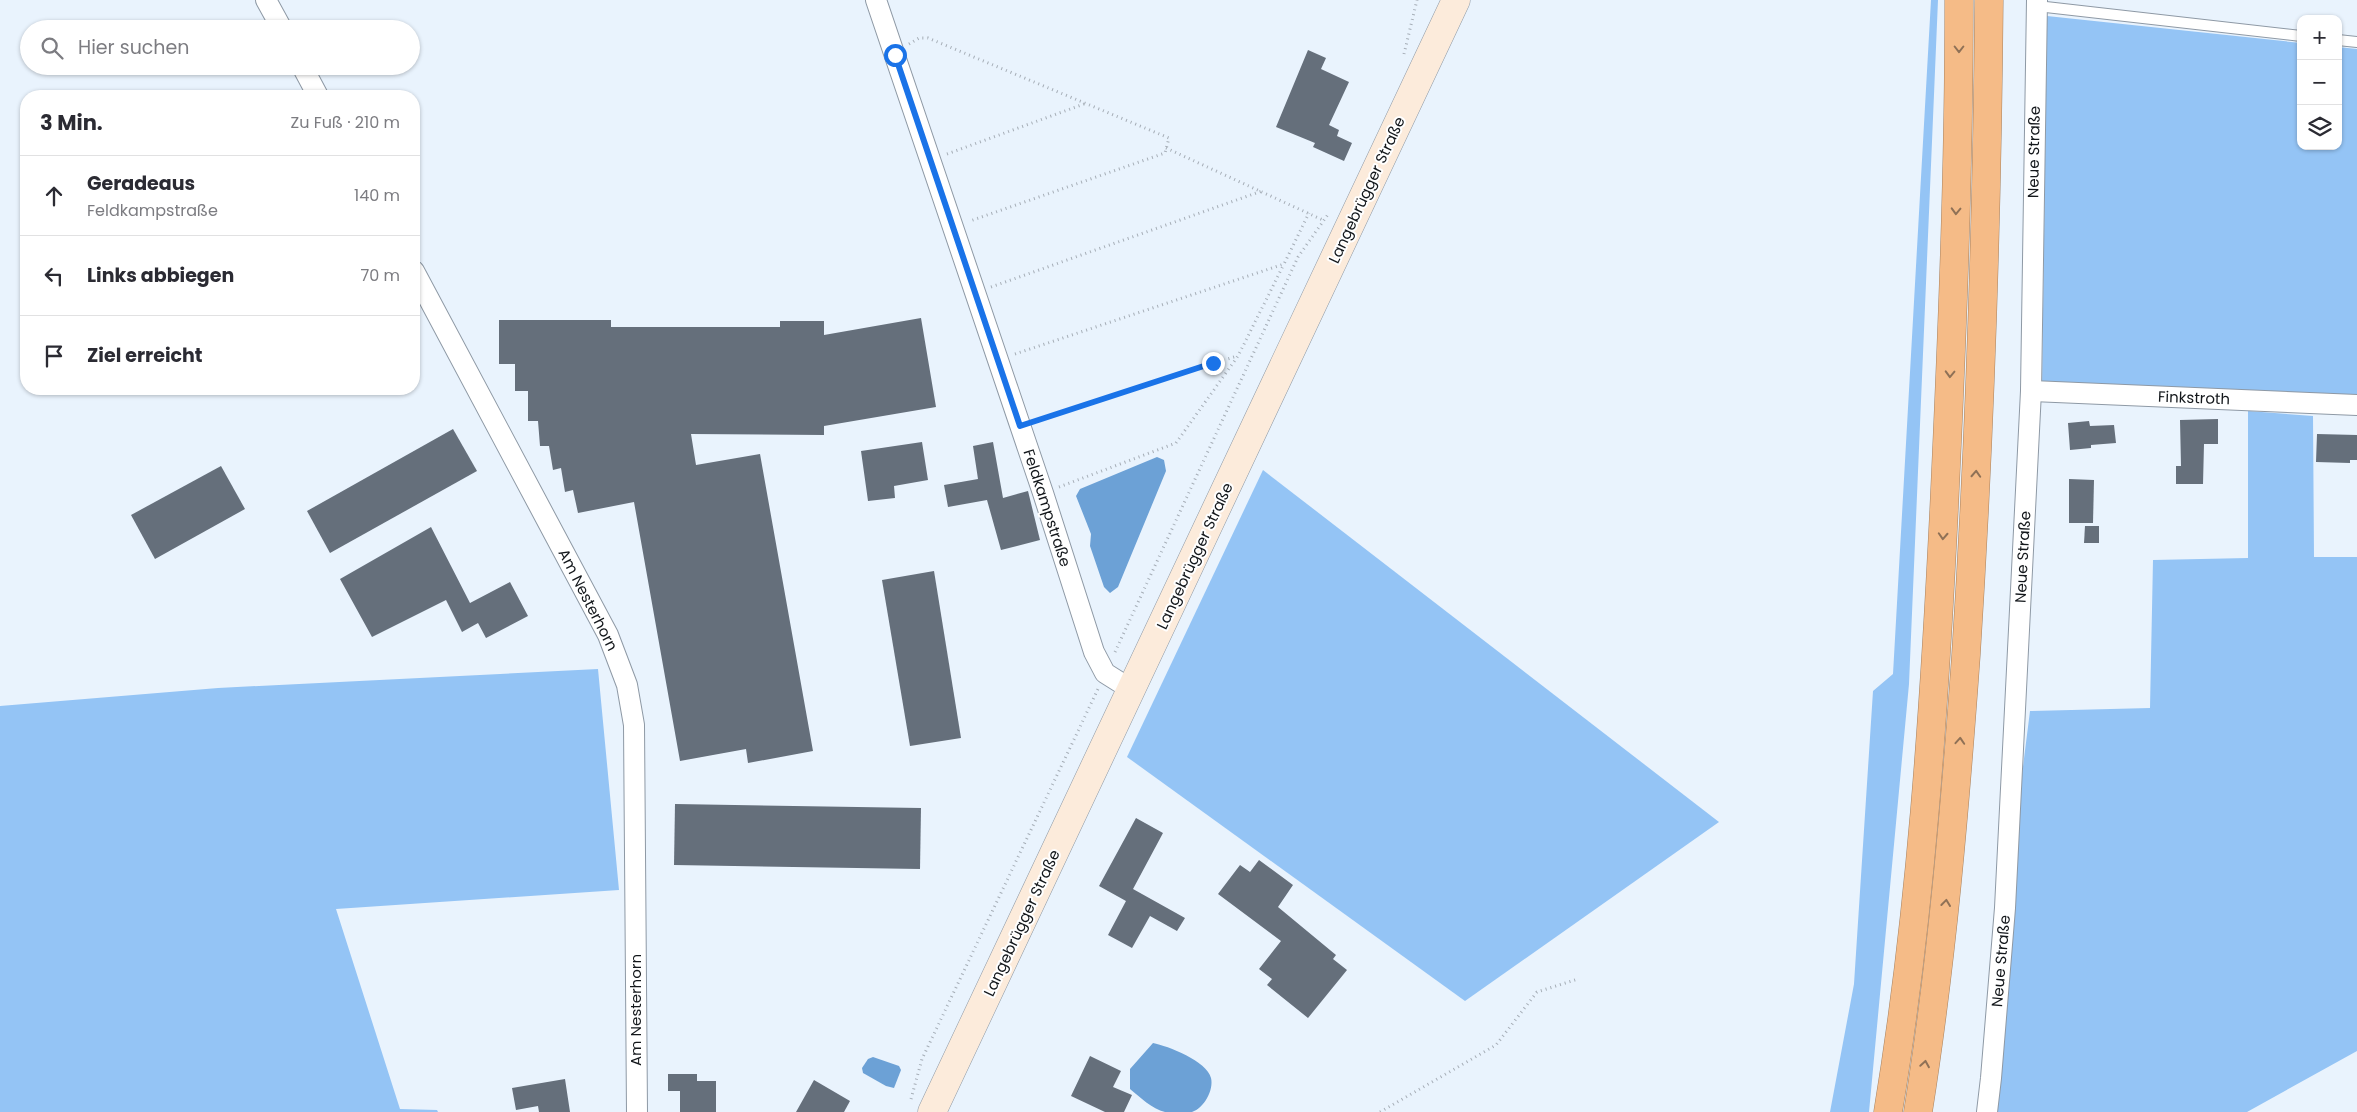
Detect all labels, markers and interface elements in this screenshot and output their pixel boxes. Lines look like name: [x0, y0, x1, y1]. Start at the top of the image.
map controls: [2297, 15, 2342, 150]
button: +: [2297, 15, 2342, 60]
search box: [20, 20, 420, 75]
icon: search: [38, 34, 66, 62]
text: Hier suchen: [78, 34, 189, 61]
route start: [884, 44, 907, 67]
one-way arrow: [1954, 45, 1964, 53]
button: −: [2297, 60, 2342, 105]
button: layers: [2297, 105, 2342, 150]
street label: Neue Straße: [2022, 106, 2045, 198]
text: 3 Min.: [40, 108, 103, 137]
text: Zu Fuß · 210 m: [291, 111, 400, 134]
street label: Langebrügger Straße: [1323, 113, 1410, 267]
text: Geradeaus: [87, 170, 195, 197]
icon: ahead: [40, 182, 68, 210]
text: 140 m: [354, 184, 400, 207]
text: Feldkampstraße: [87, 199, 218, 222]
one-way arrow: [1950, 207, 1961, 215]
icon: left: [40, 262, 68, 290]
text: Links abbiegen: [87, 262, 234, 289]
text: 70 m: [360, 264, 400, 287]
icon: arrive: [40, 342, 68, 370]
text: Ziel erreicht: [87, 342, 203, 369]
route end: [1202, 352, 1225, 375]
one-way arrow: [1945, 370, 1955, 378]
street label: Finkstroth: [2158, 386, 2230, 409]
street label: Feldkampstraße: [1019, 446, 1076, 569]
one-way arrow: [1971, 470, 1982, 478]
street label: Langebrügger Straße: [1151, 479, 1238, 633]
street label: Neue Straße: [2010, 510, 2035, 604]
one-way arrow: [1937, 532, 1948, 540]
street label: Am Nesterhorn: [554, 545, 623, 654]
one-way arrow: [1954, 737, 1965, 745]
street label: Langebrügger Straße: [978, 846, 1065, 1000]
one-way arrow: [1940, 898, 1951, 906]
street label: Neue Straße: [1986, 914, 2015, 1008]
street label: Am Nesterhorn: [625, 954, 646, 1066]
one-way arrow: [1920, 1060, 1930, 1068]

